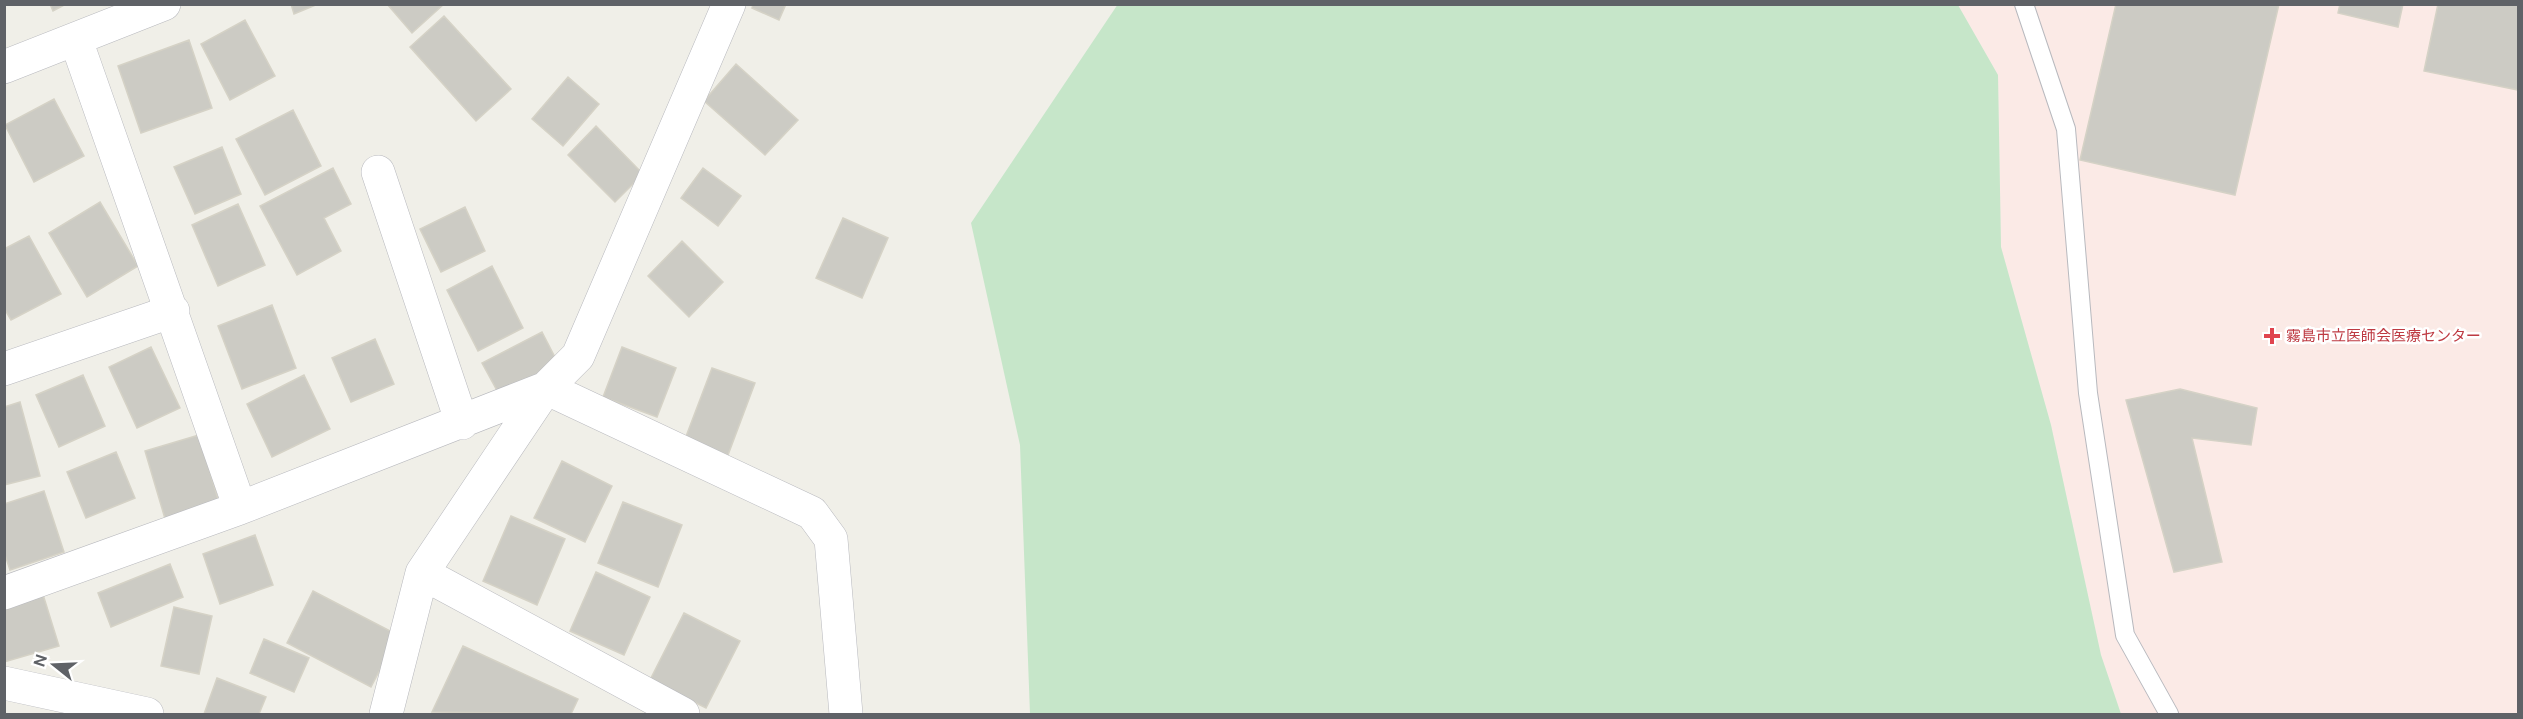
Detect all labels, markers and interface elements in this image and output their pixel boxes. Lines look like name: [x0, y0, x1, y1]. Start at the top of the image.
place label: 霧島市立医師会医療センター: [2286, 326, 2481, 346]
marker: 霧島市立医師会医療センター: [2263, 327, 2281, 345]
north arrow: [24, 635, 84, 695]
text: N: [28, 652, 52, 669]

